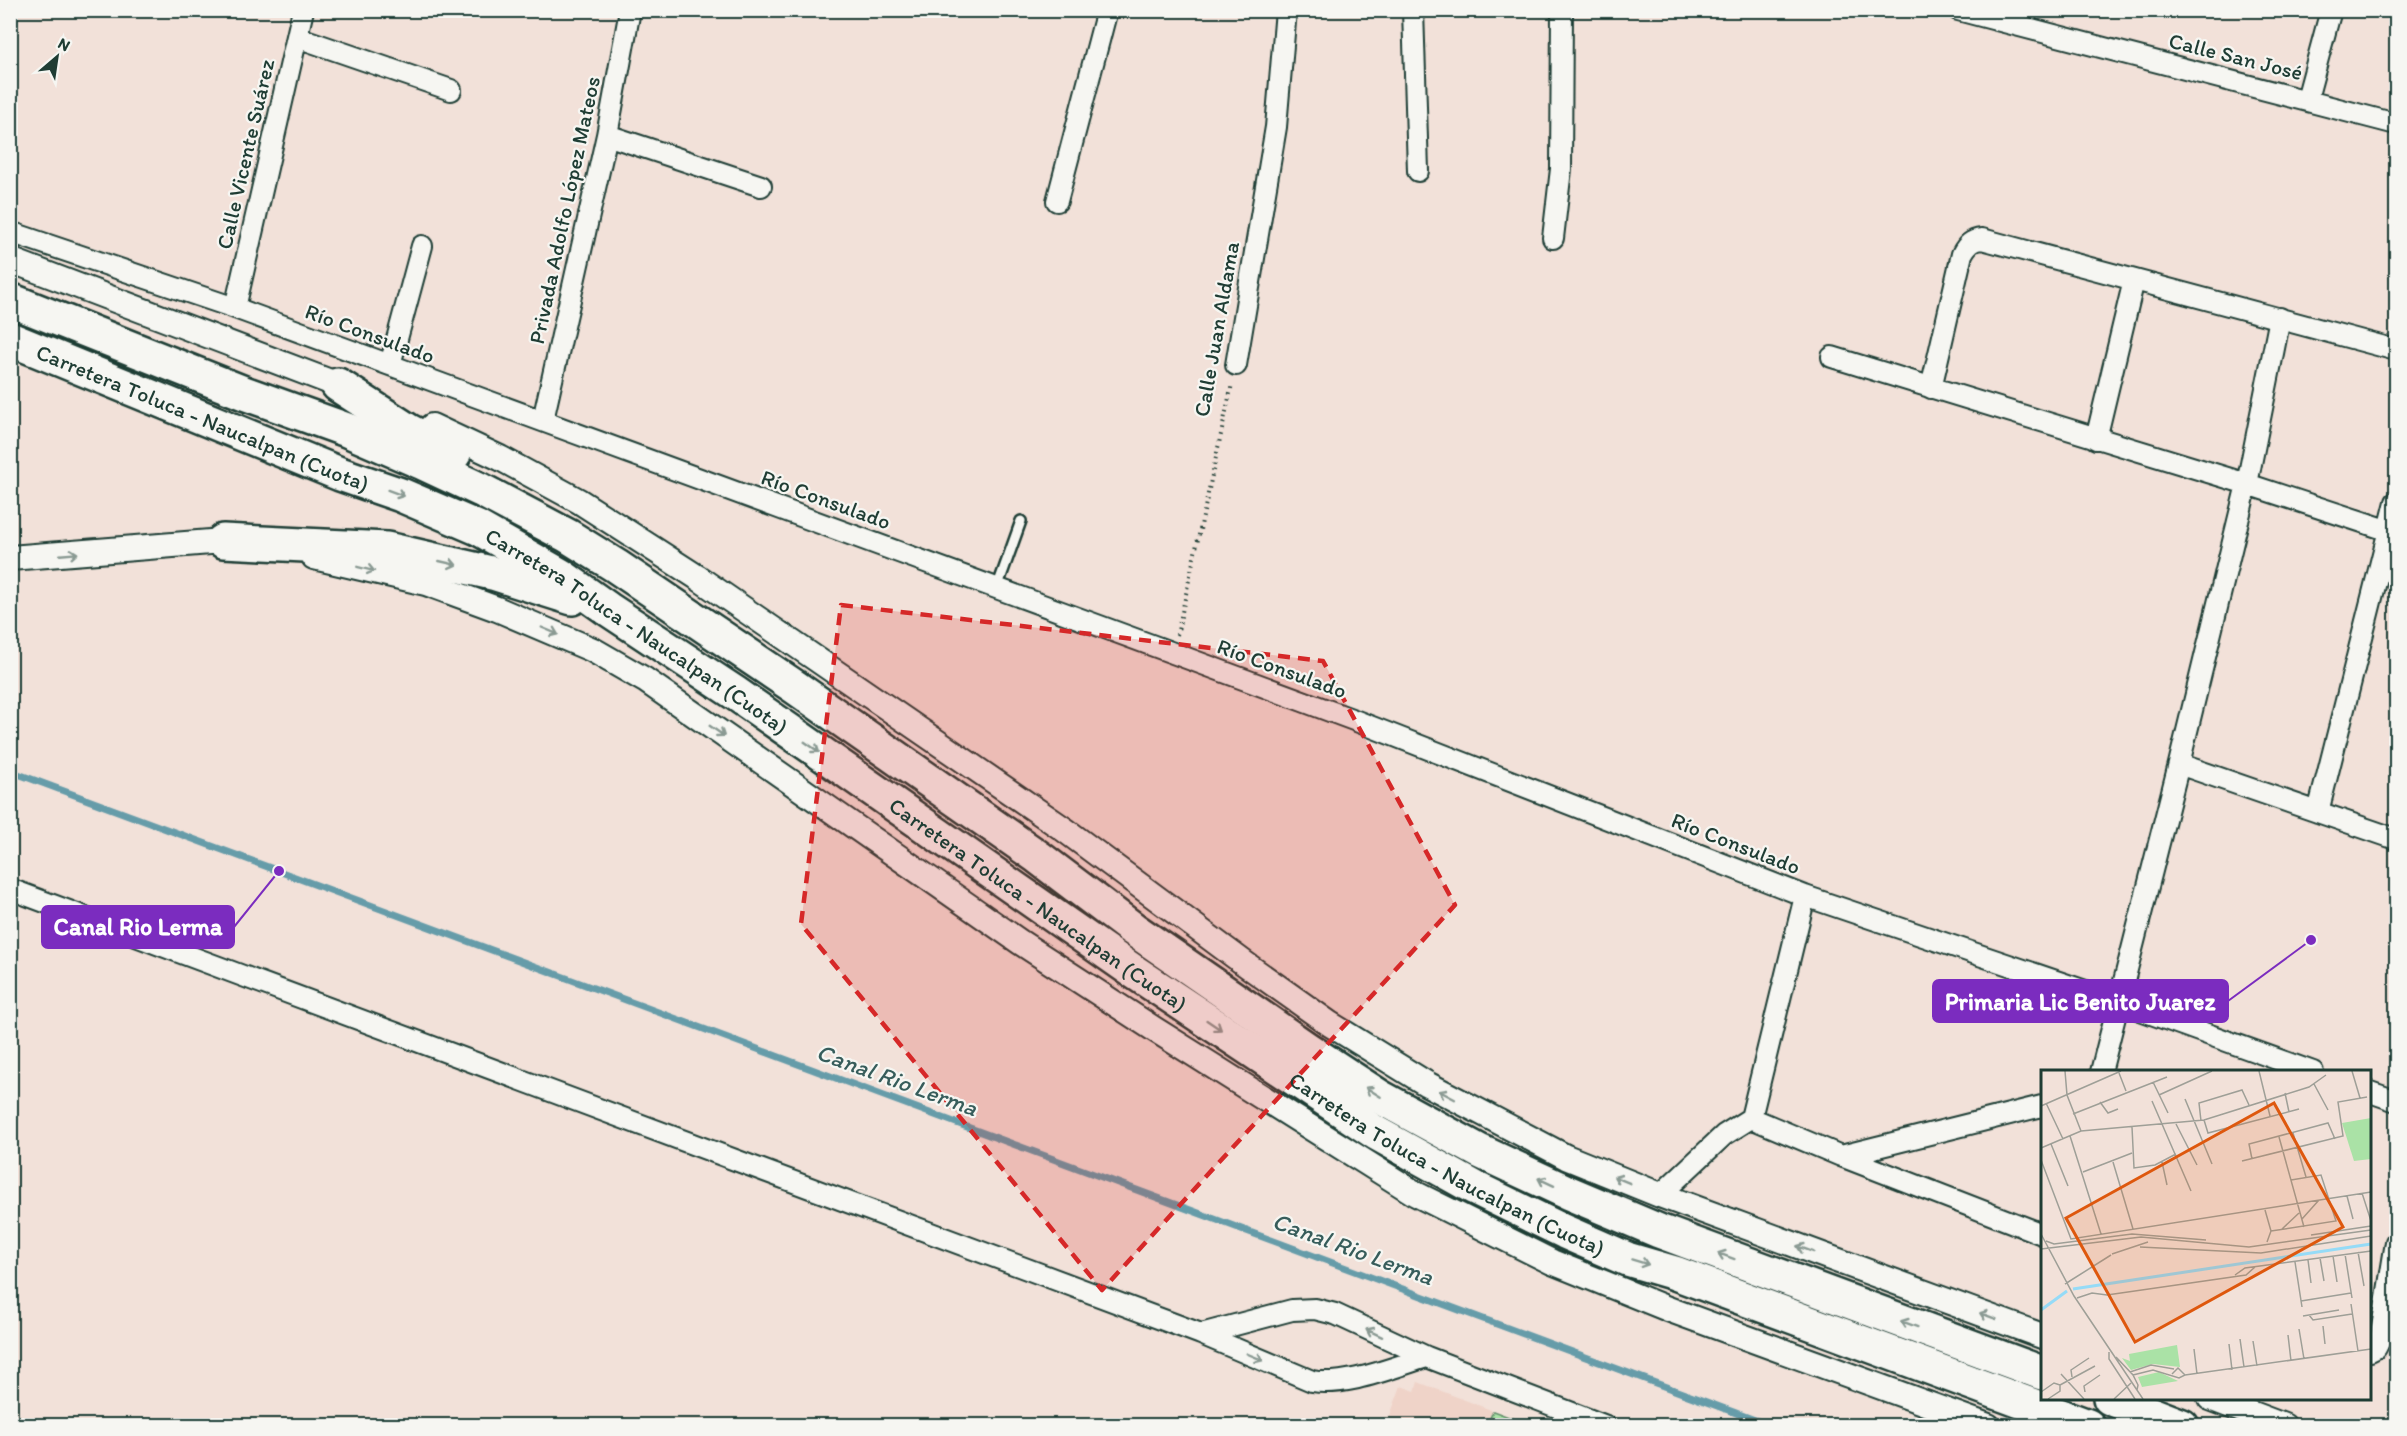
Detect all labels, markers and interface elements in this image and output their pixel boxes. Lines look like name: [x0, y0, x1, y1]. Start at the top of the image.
north arrow: [27, 27, 87, 87]
street label: Calle San José: [2166, 27, 2306, 86]
text: N: [55, 33, 73, 55]
street label: Calle Vicente Suárez: [210, 56, 280, 252]
street label: Privada Adolfo López Mateos: [523, 74, 606, 346]
street label: Calle Juan Aldama: [1188, 239, 1245, 419]
street label: Río Consulado: [301, 298, 438, 369]
street label: Carretera Toluca - Naucalpan (Cuota): [32, 338, 372, 497]
street label: Río Consulado: [757, 464, 894, 535]
one-way arrow: [386, 489, 405, 500]
street label: Carretera Toluca - Naucalpan (Cuota): [480, 522, 793, 740]
one-way arrow: [58, 548, 78, 559]
one-way arrow: [438, 558, 457, 569]
one-way arrow: [356, 563, 375, 575]
one-way arrow: [540, 626, 558, 638]
street label: Río Consulado: [1213, 633, 1350, 704]
one-way arrow: [708, 725, 724, 737]
one-way arrow: [804, 741, 820, 753]
street label: Carretera Toluca - Naucalpan (Cuota): [884, 792, 1192, 1017]
street label: Río Consulado: [1668, 807, 1804, 880]
callout: Canal Rio Lerma: [42, 906, 234, 948]
text: Canal Rio Lerma: [54, 912, 223, 941]
callout: Primaria Lic Benito Juarez: [1933, 980, 2228, 1022]
text: Primaria Lic Benito Juarez: [1945, 987, 2216, 1016]
one-way arrow: [1206, 1019, 1222, 1031]
water label: Canal Rio Lerma: [813, 1037, 982, 1122]
street label: Carretera Toluca - Naucalpan (Cuota): [1284, 1066, 1609, 1262]
inset map: [2041, 1070, 2371, 1400]
one-way arrow: [1365, 1086, 1382, 1098]
one-way arrow: [1439, 1089, 1456, 1101]
one-way arrow: [1613, 1174, 1632, 1185]
one-way arrow: [1537, 1176, 1555, 1188]
water label: Canal Rio Lerma: [1269, 1206, 1438, 1291]
one-way arrow: [1796, 1242, 1815, 1253]
one-way arrow: [1717, 1250, 1736, 1261]
one-way arrow: [1630, 1257, 1649, 1268]
one-way arrow: [1979, 1310, 1997, 1321]
one-way arrow: [1900, 1318, 1919, 1329]
one-way arrow: [1366, 1326, 1384, 1338]
one-way arrow: [1245, 1352, 1263, 1363]

